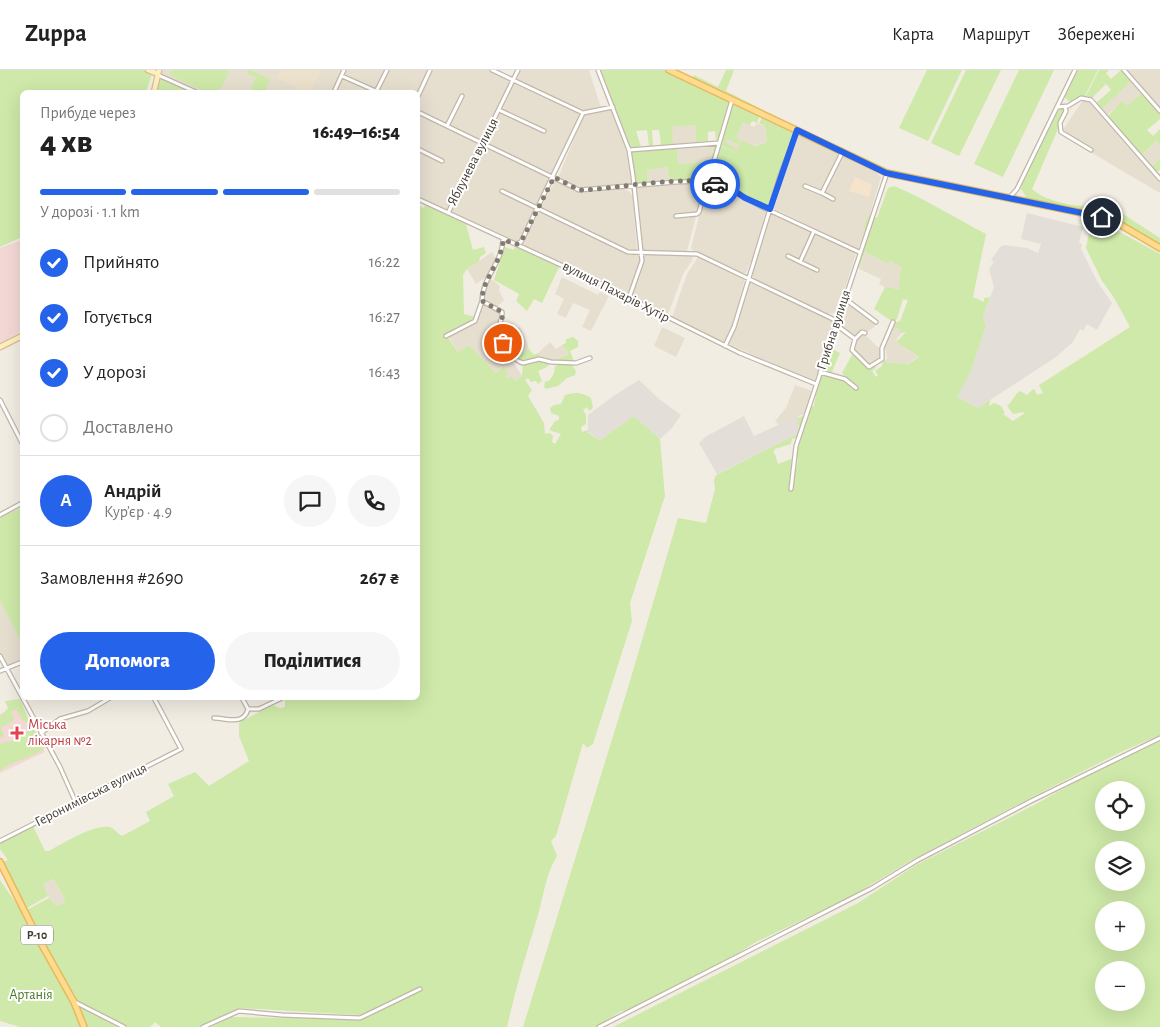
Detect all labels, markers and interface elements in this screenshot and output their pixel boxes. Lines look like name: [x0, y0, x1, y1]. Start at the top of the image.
text: Zuppa: [25, 22, 87, 46]
text: Карта: [892, 26, 934, 44]
text: Маршрут: [962, 26, 1030, 44]
text: Збережені: [1058, 26, 1135, 44]
text: Прибуде через: [40, 105, 136, 121]
street label: Яблунева вулиця: [445, 116, 501, 208]
text: 16:49–16:54: [313, 123, 400, 142]
text: 4 хв: [40, 126, 92, 158]
courier: [690, 159, 740, 209]
icon: car: [701, 170, 729, 198]
pin: [1081, 196, 1123, 238]
icon: home: [1088, 203, 1116, 231]
text: У дорозі · 1.1 km: [40, 204, 140, 220]
icon: check: [40, 249, 68, 277]
text: Прийнято: [83, 253, 159, 272]
text: 16:22: [369, 254, 400, 270]
street label: вулиця Пахарів Хутір: [560, 259, 672, 325]
street label: Грибна вулиця: [814, 288, 854, 372]
icon: check: [40, 304, 68, 332]
text: Готується: [83, 308, 153, 327]
text: 16:27: [369, 309, 400, 325]
pin: [482, 322, 524, 364]
icon: bag: [489, 329, 517, 357]
icon: check: [40, 359, 68, 387]
text: У дорозі: [83, 363, 146, 382]
text: 16:43: [369, 364, 400, 380]
text: Доставлено: [83, 418, 173, 437]
button: chat: [284, 475, 336, 527]
button: phone: [348, 475, 400, 527]
text: Андрій: [104, 482, 161, 501]
text: А: [60, 491, 72, 510]
text: Кур’єр · 4.9: [104, 504, 172, 520]
text: Замовлення #2690: [40, 569, 184, 588]
text: 267 ₴: [360, 569, 400, 588]
button: Допомога: [40, 632, 215, 690]
button: Поділитися: [225, 632, 400, 690]
place label: Міська лікарня №2: [28, 718, 92, 748]
marker: Міська лікарня №2: [10, 726, 24, 740]
street label: Геронимівська вулиця: [33, 761, 149, 829]
map controls: [1095, 781, 1145, 1011]
button: locate: [1095, 781, 1145, 831]
button: layers: [1095, 841, 1145, 891]
button: +: [1095, 901, 1145, 951]
road number: Р-10: [21, 926, 53, 944]
button: −: [1095, 961, 1145, 1011]
park label: Артанія: [9, 988, 53, 1002]

